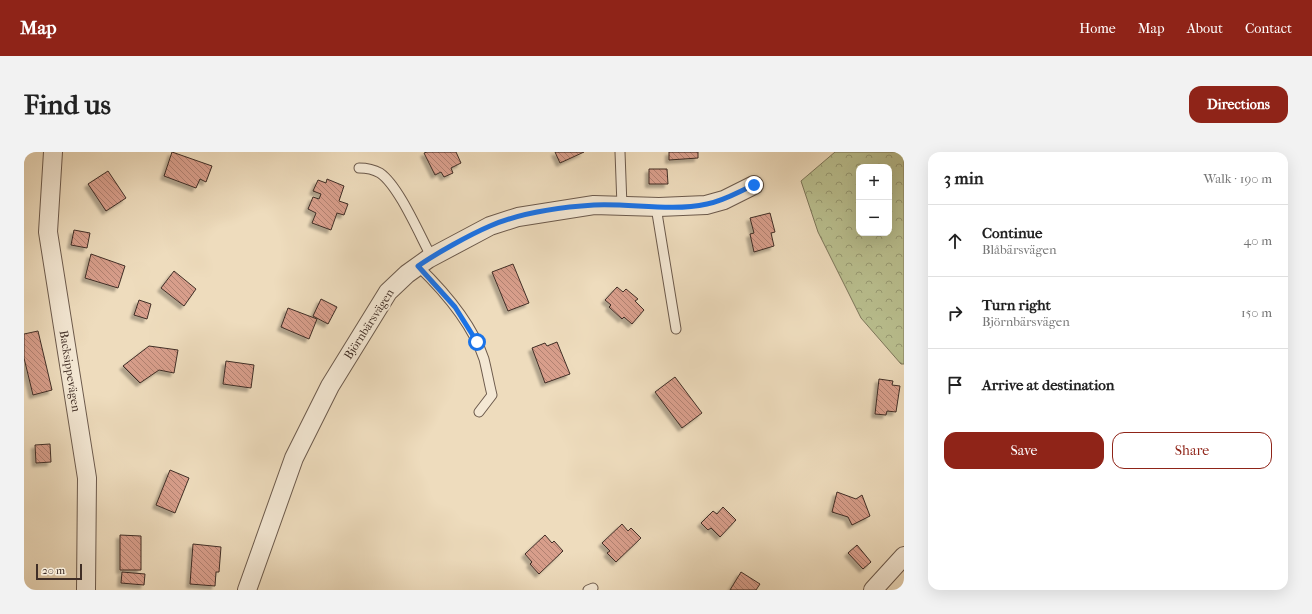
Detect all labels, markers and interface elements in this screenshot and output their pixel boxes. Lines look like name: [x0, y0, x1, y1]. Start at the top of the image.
text: Map: [20, 17, 56, 39]
text: Home: [1079, 20, 1116, 37]
text: Map: [1138, 20, 1165, 37]
text: About: [1187, 20, 1223, 37]
text: Contact: [1245, 20, 1292, 37]
button: Directions: [1189, 86, 1288, 123]
text: Find us: [24, 88, 111, 121]
map controls: [856, 164, 892, 236]
button: +: [856, 164, 892, 200]
text: 3 min: [944, 168, 984, 188]
text: Walk · 190 m: [1203, 171, 1272, 186]
route end: [745, 176, 763, 194]
button: −: [856, 200, 892, 236]
text: Continue: [982, 224, 1042, 242]
icon: ahead: [944, 230, 966, 252]
text: 40 m: [1244, 233, 1272, 248]
text: Blåbärsvägen: [982, 242, 1057, 257]
street label: Björnbärsvägen: [341, 286, 397, 362]
text: Turn right: [982, 296, 1051, 314]
icon: right: [944, 302, 966, 324]
text: 150 m: [1241, 305, 1272, 320]
text: Björnbärsvägen: [982, 314, 1070, 329]
street label: Backsippevägen: [57, 329, 83, 413]
route start: [468, 333, 486, 351]
icon: arrive: [944, 374, 966, 396]
text: Arrive at destination: [982, 376, 1114, 394]
button: Save: [944, 432, 1104, 469]
button: Share: [1112, 432, 1272, 469]
scale bar: [36, 562, 82, 581]
text: 20 m: [42, 564, 65, 577]

